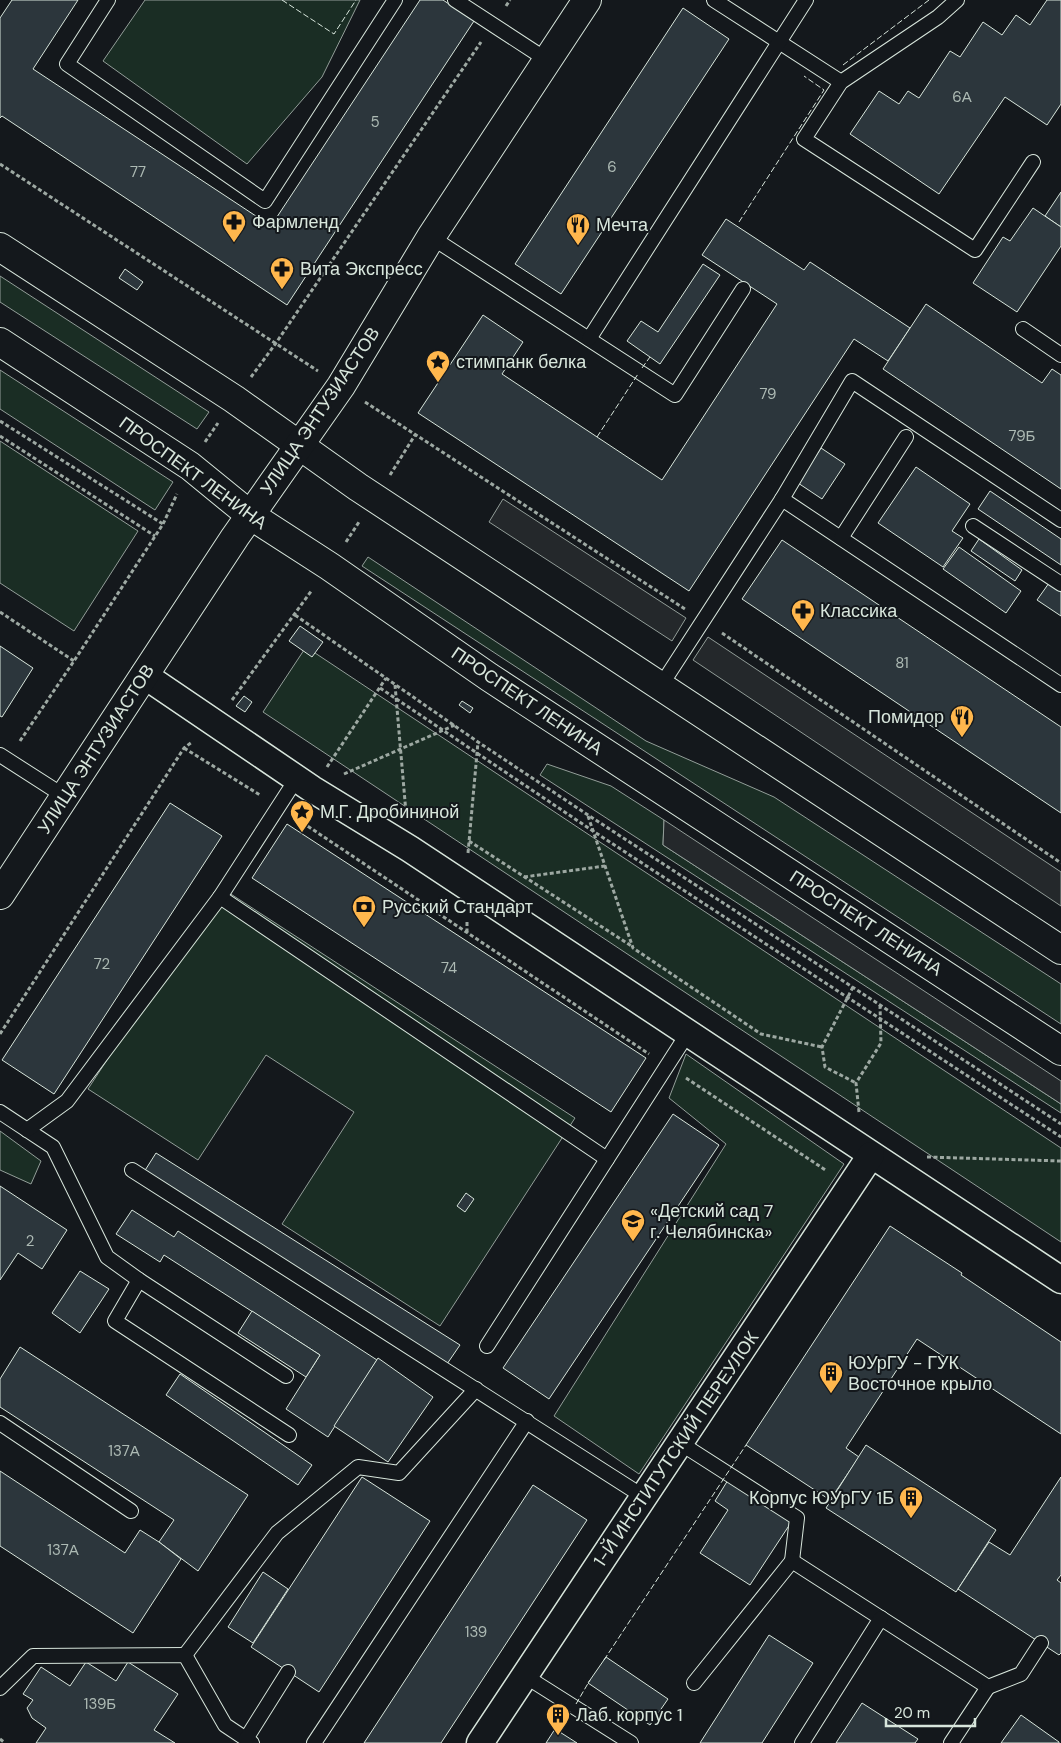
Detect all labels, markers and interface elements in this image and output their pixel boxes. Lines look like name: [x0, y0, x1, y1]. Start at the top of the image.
house number: 6А: [952, 87, 972, 107]
house number: 5: [370, 112, 380, 132]
house number: 6: [607, 157, 617, 177]
house number: 77: [130, 162, 146, 182]
pharmacy icon: Фармленд: [221, 209, 247, 243]
place label: Фармленд: [252, 210, 340, 234]
restaurant icon: Мечта: [565, 212, 591, 246]
place label: Мечта: [596, 213, 649, 237]
pharmacy icon: Вита Экспресс: [269, 256, 295, 290]
place label: Вита Экспресс: [300, 257, 423, 281]
street label: УЛИЦА ЭНТУЗИАСТОВ: [255, 322, 385, 500]
place icon: стимпанк белка: [425, 349, 451, 383]
place label: стимпанк белка: [456, 350, 587, 374]
house number: 79: [759, 384, 777, 404]
street label: ПРОСПЕКТ ЛЕНИНА: [114, 411, 272, 535]
house number: 79Б: [1009, 426, 1036, 446]
pharmacy icon: Классика: [790, 598, 816, 632]
place label: Классика: [820, 599, 898, 623]
street label: ПРОСПЕКТ ЛЕНИНА: [447, 641, 607, 761]
house number: 81: [895, 653, 909, 673]
street label: УЛИЦА ЭНТУЗИАСТОВ: [32, 660, 160, 838]
restaurant icon: Помидор: [949, 704, 975, 738]
place label: Помидор: [868, 705, 944, 729]
place icon: М.Г. Дробининой: [289, 799, 315, 833]
place label: М.Г. Дробининой: [320, 800, 459, 824]
street label: ПРОСПЕКТ ЛЕНИНА: [785, 865, 947, 981]
bank icon: Русский Стандарт: [351, 894, 377, 928]
place label: Русский Стандарт: [382, 895, 533, 919]
house number: 72: [94, 954, 110, 974]
house number: 74: [441, 958, 457, 978]
place label: «Детский сад 7 г. Челябинска»: [650, 1199, 773, 1244]
school or university icon: «Детский сад 7 г. Челябинска»: [620, 1208, 646, 1242]
house number: 2: [26, 1231, 34, 1251]
street label: 1-Й ИНСТИТУТСКИЙ ПЕРЕУЛОК: [588, 1326, 764, 1571]
place label: ЮУрГУ - ГУК Восточное крыло: [848, 1351, 992, 1396]
building icon: ЮУрГУ - ГУК Восточное крыло: [818, 1360, 844, 1394]
house number: 137А: [108, 1441, 140, 1461]
building icon: Корпус ЮУрГУ 1Б: [898, 1485, 924, 1519]
place label: Корпус ЮУрГУ 1Б: [749, 1486, 894, 1510]
house number: 137А: [47, 1540, 79, 1560]
house number: 139: [465, 1622, 487, 1642]
house number: 139Б: [84, 1694, 116, 1714]
scale bar: [886, 1696, 975, 1728]
building icon: Лаб. корпус 1: [545, 1702, 571, 1736]
place label: Лаб. корпус 1: [576, 1703, 683, 1727]
text: 20 m: [894, 1703, 930, 1723]

